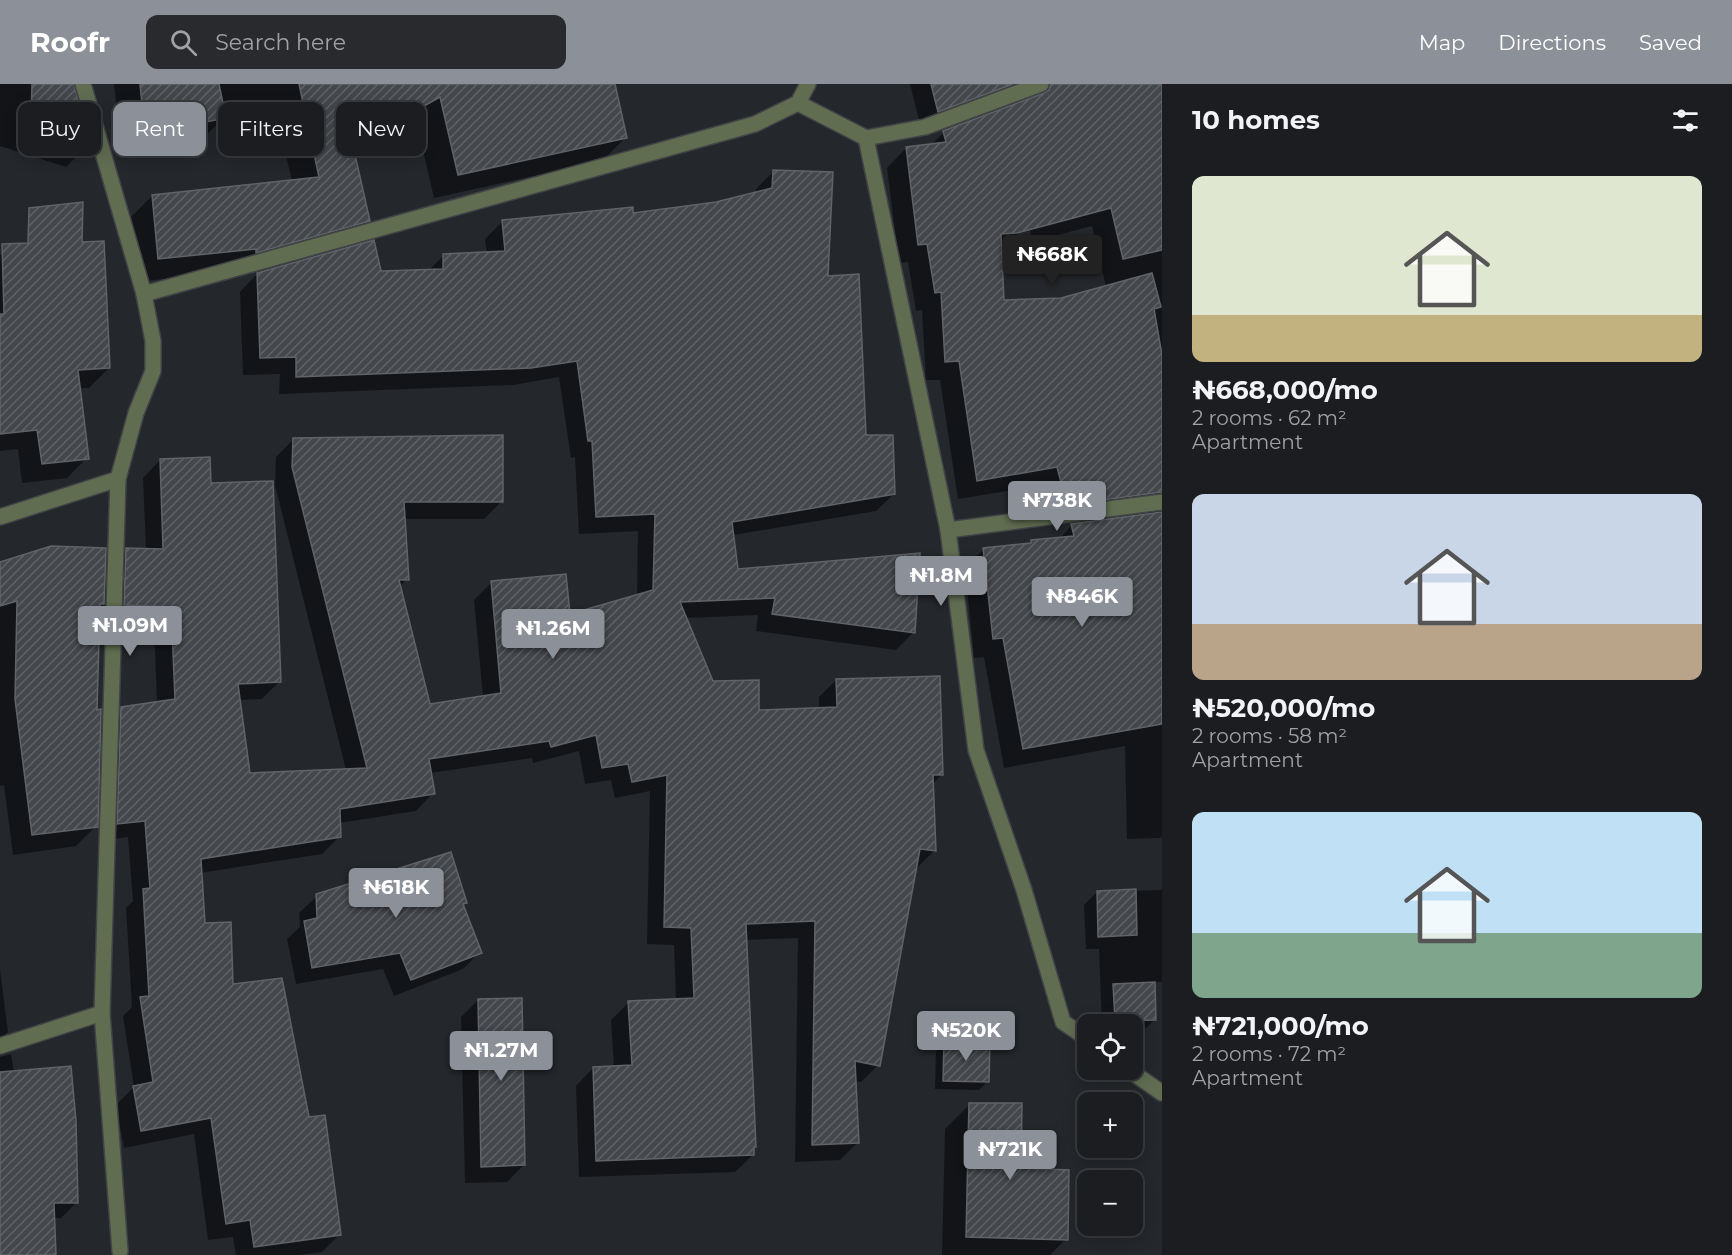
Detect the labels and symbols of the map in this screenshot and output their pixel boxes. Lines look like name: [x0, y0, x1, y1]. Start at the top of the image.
pin: ₦668K: [1010, 235, 1094, 286]
pin: ₦738K: [1015, 481, 1099, 532]
pin: ₦1.8M: [899, 556, 983, 607]
pin: ₦846K: [1040, 577, 1124, 628]
pin: ₦1.09M: [81, 606, 179, 657]
pin: ₦1.26M: [504, 609, 602, 660]
pin: ₦618K: [354, 868, 438, 919]
pin: ₦520K: [924, 1011, 1008, 1062]
pin: ₦1.27M: [452, 1031, 550, 1082]
pin: ₦721K: [968, 1130, 1052, 1181]

